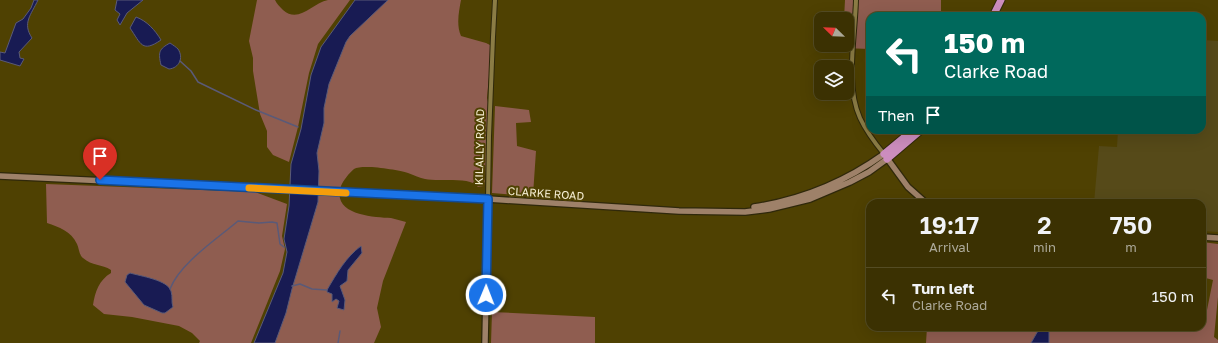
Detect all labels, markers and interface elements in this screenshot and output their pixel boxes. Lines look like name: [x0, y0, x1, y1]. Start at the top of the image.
north arrow: [814, 12, 854, 52]
map controls: [814, 12, 854, 100]
text: 150 m: [944, 26, 1025, 59]
icon: left: [878, 28, 930, 80]
button: layers: [814, 60, 854, 100]
text: Clarke Road: [944, 60, 1048, 82]
icon: arrive: [922, 104, 944, 126]
text: Then: [878, 106, 914, 124]
street label: KILALLY ROAD: [472, 108, 486, 185]
pin: [83, 139, 117, 180]
icon: arrive: [89, 145, 111, 167]
street label: CLARKE ROAD: [507, 184, 585, 202]
text: 19:17: [920, 210, 979, 239]
text: 2: [1037, 210, 1052, 239]
text: 750: [1110, 210, 1152, 239]
text: Arrival: [929, 239, 970, 255]
text: min: [1033, 239, 1056, 255]
text: m: [1125, 239, 1137, 255]
position arrow: [465, 274, 507, 316]
text: Turn left: [912, 279, 974, 297]
icon: left: [878, 285, 900, 307]
text: 150 m: [1152, 287, 1194, 305]
text: Clarke Road: [912, 297, 987, 313]

